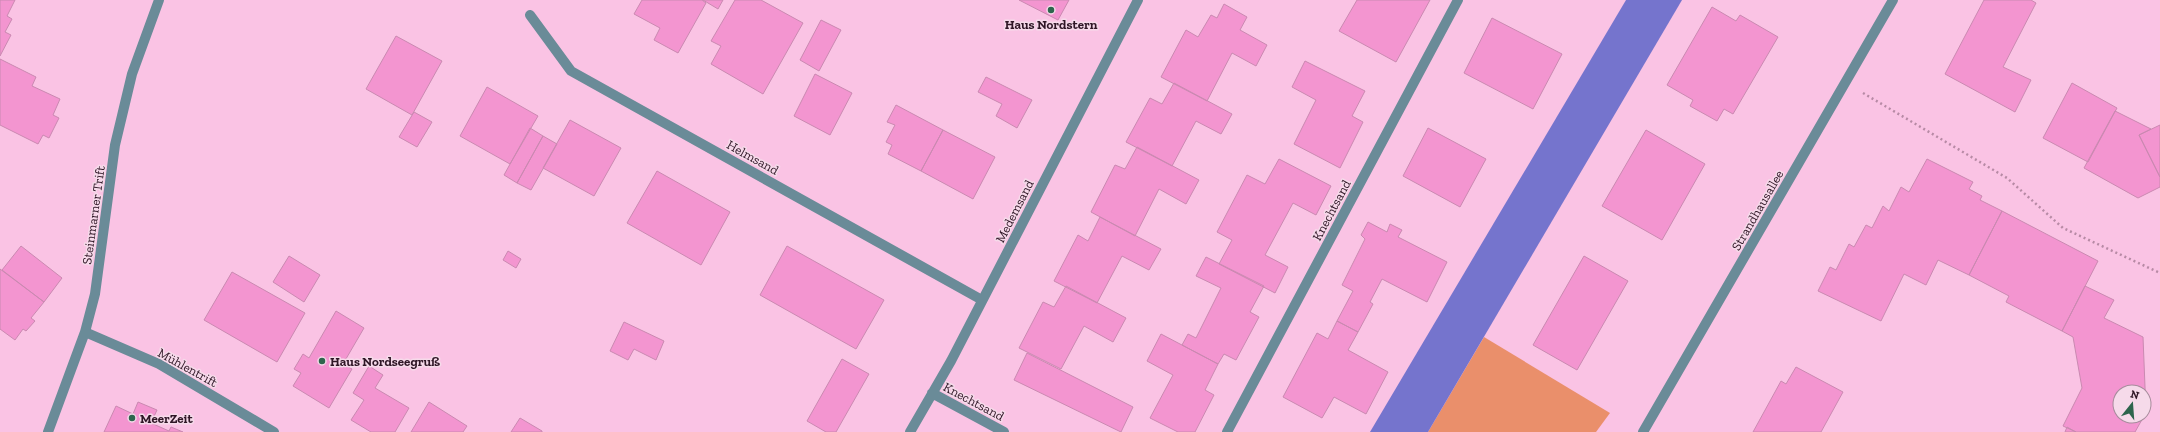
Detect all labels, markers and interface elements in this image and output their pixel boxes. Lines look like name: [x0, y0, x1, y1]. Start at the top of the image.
marker: Haus Nordstern: [1046, 5, 1056, 15]
place label: Haus Nordstern: [1005, 17, 1098, 32]
street label: Helmsand: [724, 137, 781, 178]
street label: Steinmarner Trift: [79, 165, 108, 265]
street label: Strandhausallee: [1728, 168, 1786, 253]
street label: Medemsand: [992, 177, 1037, 245]
street label: Knechtsand: [1309, 177, 1354, 243]
street label: Mühlentrift: [155, 345, 220, 390]
place label: Haus Nordseegruß: [330, 354, 440, 369]
marker: Haus Nordseegruß: [317, 356, 327, 366]
street label: Knechtsand: [941, 379, 1007, 424]
north arrow: [2112, 384, 2152, 424]
text: N: [2129, 387, 2141, 403]
place label: MeerZeit: [140, 411, 193, 426]
marker: MeerZeit: [127, 413, 137, 423]

